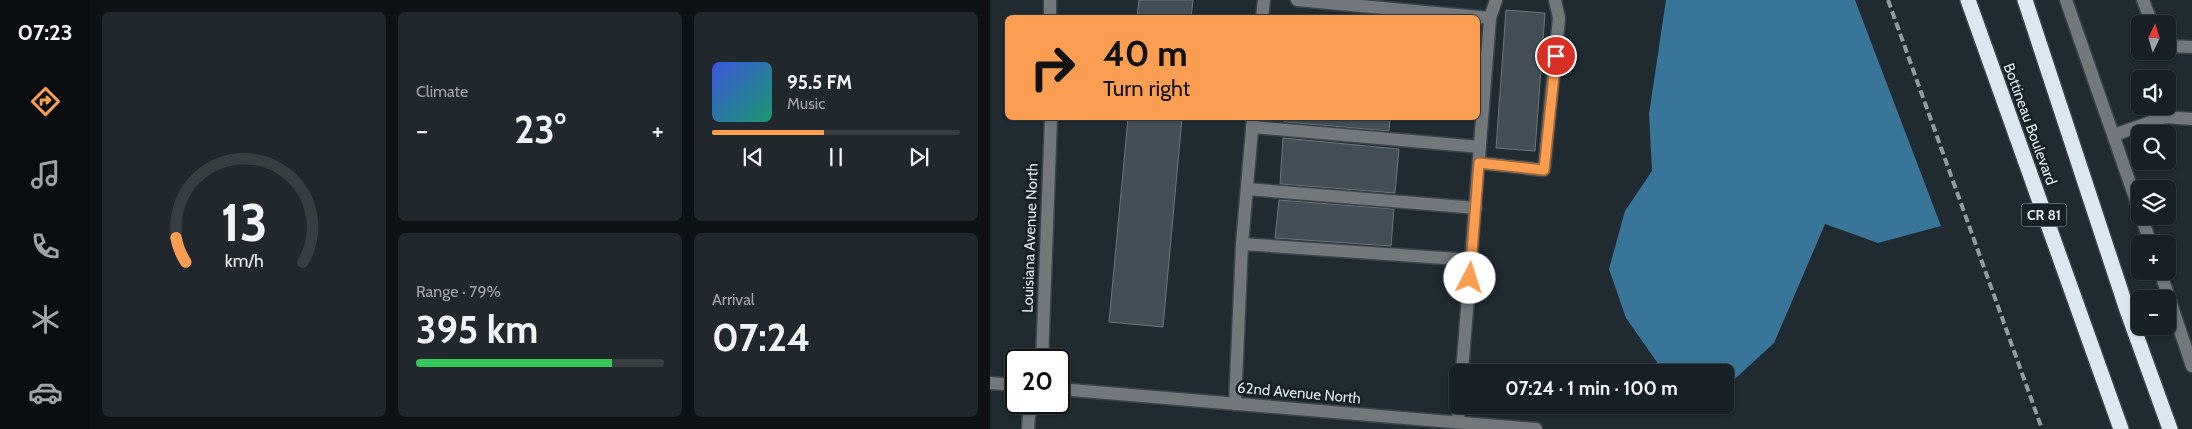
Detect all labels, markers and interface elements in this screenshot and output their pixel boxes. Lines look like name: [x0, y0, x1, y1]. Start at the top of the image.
north arrow: [2131, 15, 2176, 60]
map controls: [2131, 15, 2176, 335]
text: 07:23: [17, 19, 73, 46]
text: 40 m: [1103, 32, 1188, 75]
icon: right: [1020, 35, 1085, 100]
pin: [1535, 35, 1577, 77]
icon: arrive: [1542, 42, 1570, 70]
street label: Bottineau Boulevard: [2000, 61, 2060, 187]
button: sound: [2131, 70, 2176, 115]
text: 95.5 FM: [787, 71, 852, 94]
text: Turn right: [1103, 75, 1190, 102]
text: Climate: [416, 82, 468, 101]
icon: directions: [28, 84, 63, 119]
text: Music: [787, 94, 825, 113]
text: 23°: [514, 106, 566, 153]
text: −: [416, 113, 428, 147]
text: +: [652, 113, 664, 147]
button: search: [2131, 125, 2176, 170]
icon: previous: [739, 143, 767, 171]
icon: pause: [822, 143, 850, 171]
icon: next: [905, 143, 933, 171]
icon: music: [28, 157, 63, 192]
street label: Louisiana Avenue North: [1018, 163, 1042, 313]
button: layers: [2131, 180, 2176, 225]
text: 13: [220, 191, 268, 254]
road number: CR 81: [2022, 204, 2066, 226]
icon: phone: [28, 229, 63, 264]
button: +: [2131, 235, 2176, 280]
text: km/h: [224, 250, 264, 271]
position arrow: [1443, 251, 1495, 303]
text: Range · 79%: [416, 282, 501, 301]
text: Arrival: [712, 290, 755, 309]
button: −: [2131, 290, 2176, 335]
icon: climate: [28, 302, 63, 337]
text: 395 km: [416, 306, 538, 353]
text: 07:24: [712, 314, 810, 361]
speed limit sign: 20: [1005, 349, 1070, 414]
icon: car: [28, 375, 63, 410]
text: 07:24 · 1 min · 100 m: [1505, 377, 1678, 400]
street label: 62nd Avenue North: [1236, 379, 1362, 407]

